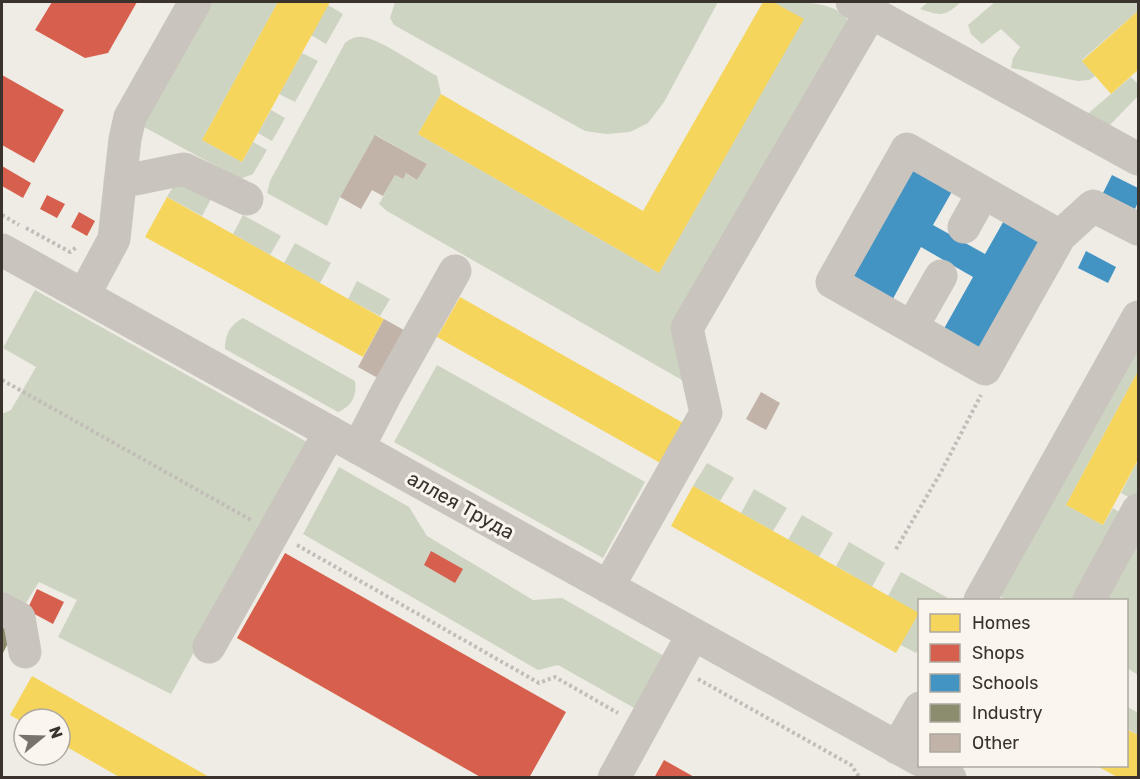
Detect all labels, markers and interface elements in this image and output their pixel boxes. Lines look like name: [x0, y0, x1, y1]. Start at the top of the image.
street label: аллея Труда: [403, 466, 519, 544]
legend: [918, 599, 1128, 767]
text: Homes: [972, 612, 1030, 634]
text: Shops: [972, 642, 1024, 664]
text: Schools: [972, 672, 1038, 694]
text: Industry: [972, 702, 1042, 724]
north arrow: [12, 707, 72, 767]
text: N: [45, 724, 67, 741]
text: Other: [972, 732, 1019, 754]

